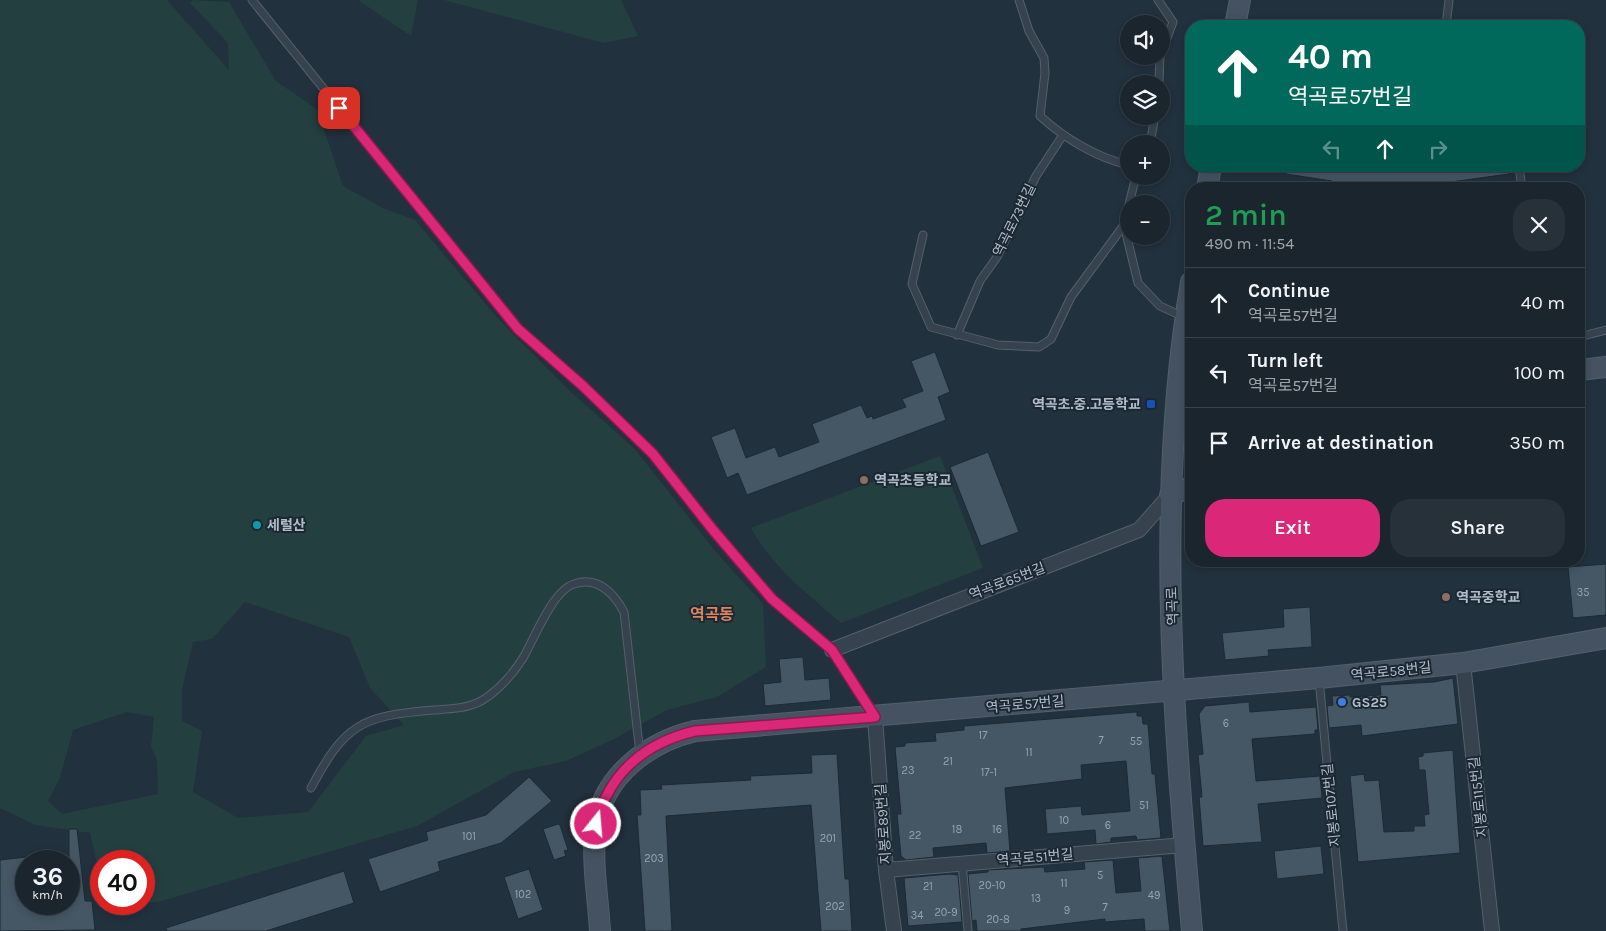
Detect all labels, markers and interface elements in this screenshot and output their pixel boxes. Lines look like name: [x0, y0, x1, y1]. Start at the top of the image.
map controls: [1120, 15, 1170, 245]
button: sound: [1120, 15, 1170, 65]
text: 40 m: [1288, 36, 1373, 77]
icon: ahead: [1205, 40, 1270, 105]
button: layers: [1120, 75, 1170, 125]
text: 역곡로57번길: [1288, 84, 1412, 110]
pin: [318, 87, 360, 129]
icon: arrive: [325, 94, 353, 122]
button: +: [1120, 135, 1170, 185]
icon: left: [1318, 135, 1346, 163]
icon: ahead: [1371, 135, 1399, 163]
icon: right: [1424, 135, 1452, 163]
street label: 역곡로73번길: [989, 181, 1039, 260]
button: −: [1120, 195, 1170, 245]
text: 2 min: [1205, 197, 1287, 233]
button: close: [1513, 199, 1565, 251]
text: 490 m · 11:54: [1205, 234, 1294, 253]
text: Continue: [1248, 280, 1330, 302]
icon: ahead: [1205, 289, 1233, 317]
text: 40 m: [1521, 292, 1565, 314]
text: 역곡로57번길: [1248, 306, 1338, 325]
text: Turn left: [1248, 350, 1323, 372]
icon: left: [1205, 359, 1233, 387]
text: 100 m: [1514, 362, 1565, 384]
text: 역곡로57번길: [1248, 376, 1338, 395]
place label: 역곡초.중.고등학교: [1032, 396, 1141, 413]
marker: 역곡초.중.고등학교: [1145, 398, 1157, 410]
icon: arrive: [1205, 429, 1233, 457]
text: Arrive at destination: [1248, 432, 1434, 454]
text: 350 m: [1509, 432, 1565, 454]
place label: 역곡초등학교: [874, 472, 951, 489]
marker: 역곡초등학교: [858, 474, 870, 486]
button: Exit: [1205, 499, 1380, 557]
button: Share: [1390, 499, 1565, 557]
place label: 세럴산: [267, 517, 306, 534]
marker: 세럴산: [251, 519, 263, 531]
street label: 역곡로65번길: [967, 559, 1048, 604]
street label: 역곡로: [1163, 586, 1182, 626]
house number: 35: [1577, 586, 1589, 599]
place label: 역곡중학교: [1456, 589, 1521, 606]
marker: 역곡중학교: [1440, 591, 1452, 603]
district label: 역곡동: [690, 605, 734, 624]
street label: 역곡로58번길: [1350, 659, 1432, 684]
street label: 역곡로57번길: [985, 693, 1065, 716]
place label: GS25: [1352, 694, 1387, 711]
marker: GS25: [1336, 696, 1348, 708]
house number: 6: [1223, 717, 1229, 730]
house number: 17: [979, 729, 987, 742]
house number: 7: [1098, 734, 1104, 747]
house number: 55: [1130, 735, 1142, 748]
house number: 11: [1025, 746, 1033, 759]
house number: 21: [943, 755, 953, 768]
street label: 지봉로115번길: [1466, 756, 1491, 838]
street label: 지봉로107번길: [1319, 762, 1344, 848]
house number: 23: [902, 764, 914, 777]
house number: 17-1: [981, 766, 997, 779]
street label: 지봉로89번길: [872, 783, 895, 865]
position arrow: [569, 797, 621, 849]
house number: 51: [1139, 799, 1149, 812]
house number: 10: [1059, 814, 1069, 827]
house number: 6: [1105, 819, 1111, 832]
house number: 18: [952, 823, 962, 836]
house number: 16: [992, 823, 1002, 836]
house number: 22: [909, 829, 921, 842]
house number: 101: [462, 830, 476, 843]
house number: 201: [820, 832, 836, 845]
street label: 역곡로51번길: [996, 846, 1074, 869]
speed limit sign: 40: [90, 850, 155, 915]
house number: 203: [644, 852, 664, 865]
text: 36: [32, 862, 63, 891]
house number: 5: [1097, 869, 1103, 882]
house number: 11: [1060, 877, 1068, 890]
house number: 20-10: [979, 879, 1005, 892]
house number: 21: [923, 880, 933, 893]
text: km/h: [32, 888, 63, 902]
house number: 102: [515, 888, 531, 901]
house number: 49: [1148, 889, 1160, 902]
house number: 13: [1031, 892, 1041, 905]
house number: 202: [825, 900, 845, 913]
house number: 7: [1102, 901, 1108, 914]
house number: 9: [1064, 904, 1070, 917]
house number: 20-9: [934, 906, 958, 919]
house number: 34: [911, 909, 923, 922]
house number: 20-8: [986, 913, 1010, 926]

